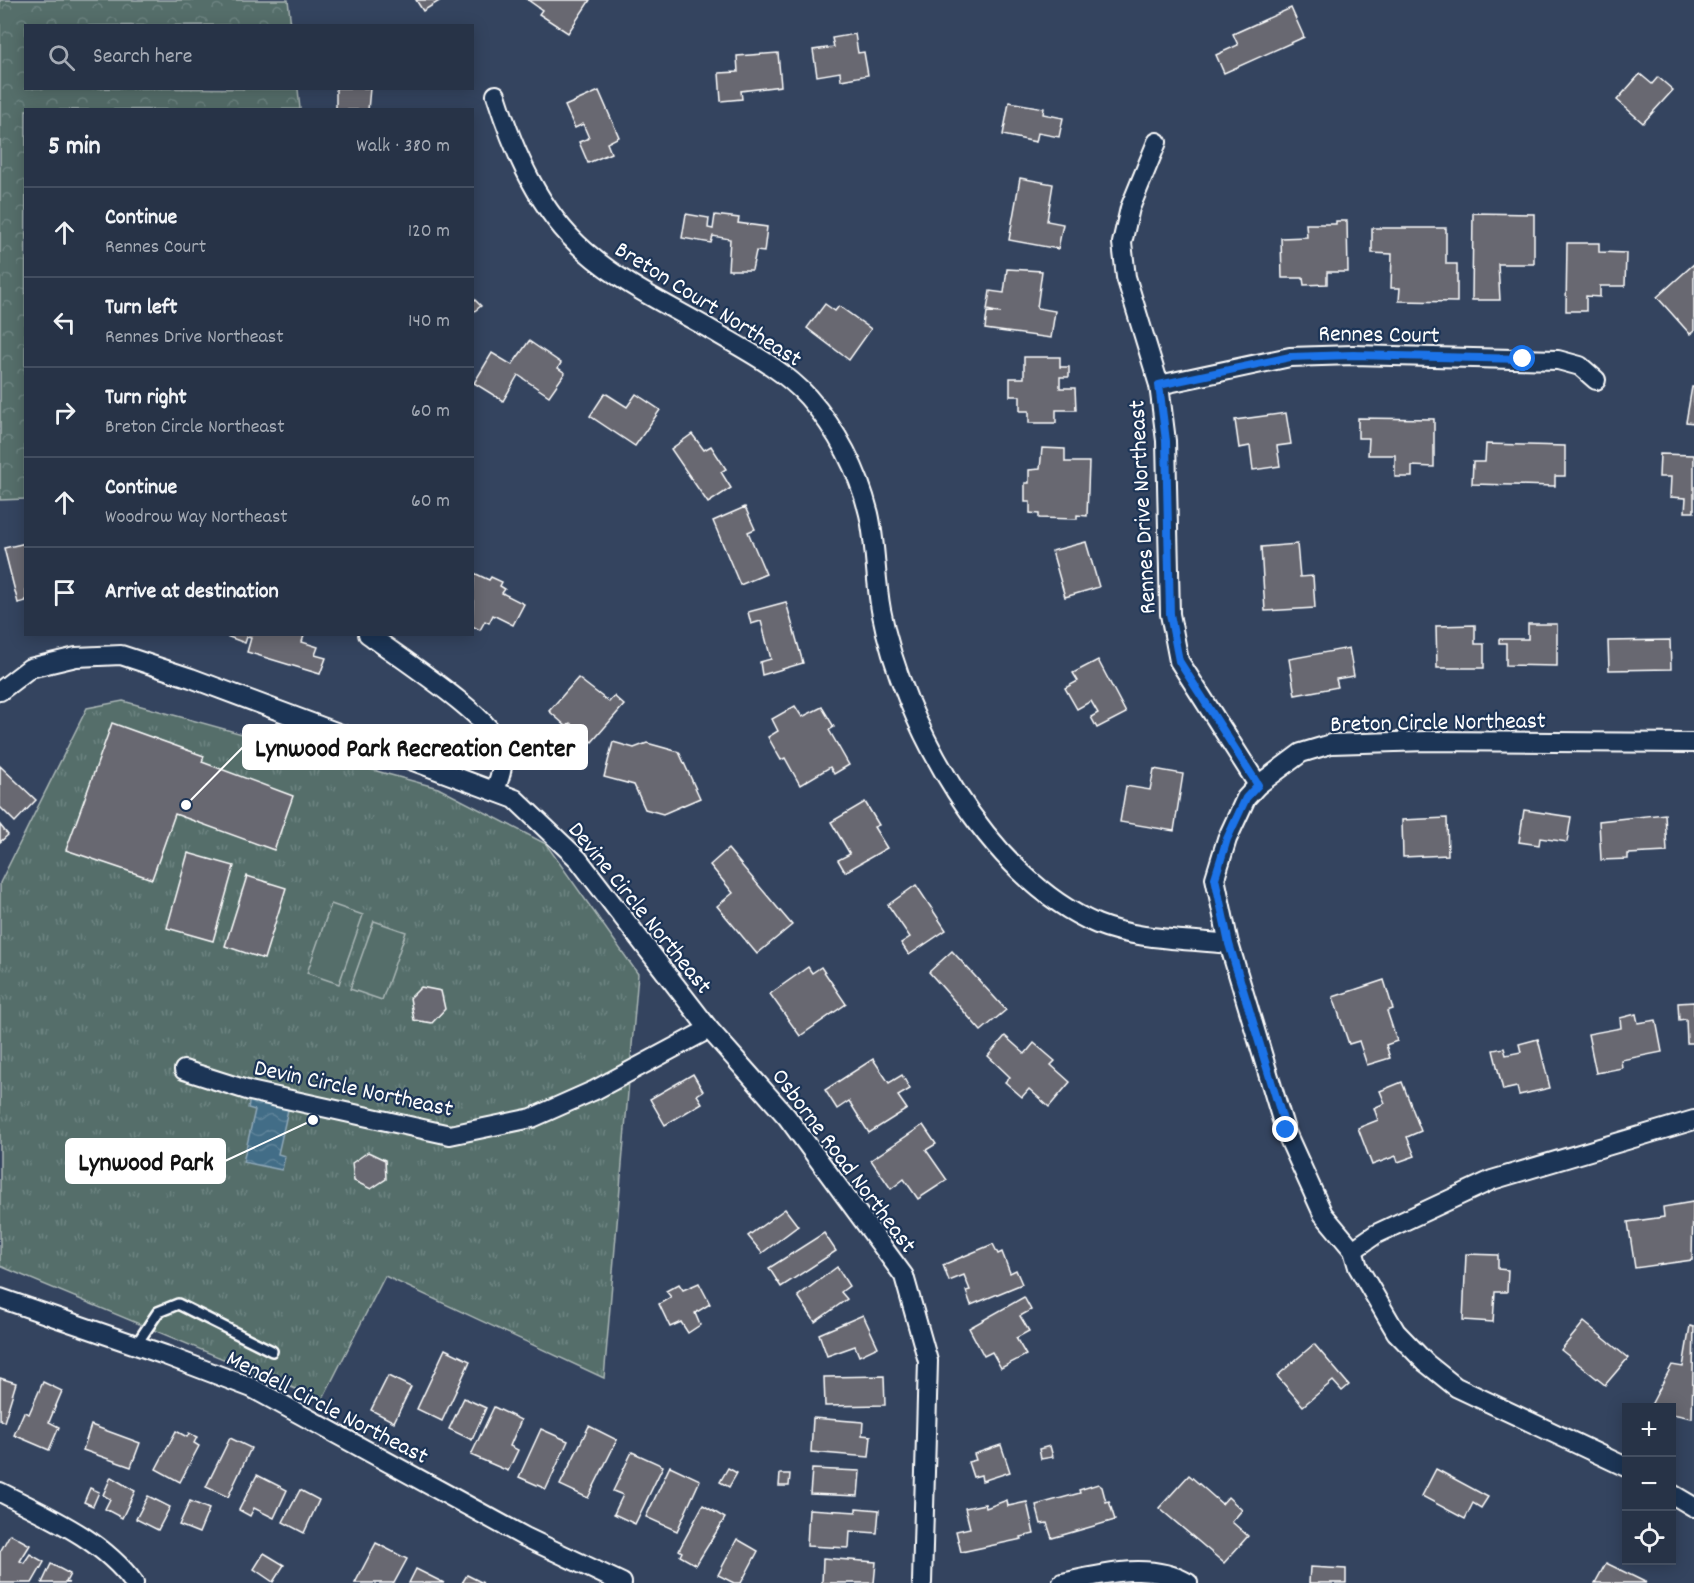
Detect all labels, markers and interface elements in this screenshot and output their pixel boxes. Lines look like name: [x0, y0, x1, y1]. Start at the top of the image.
search box: [24, 24, 474, 90]
icon: search: [45, 41, 78, 74]
text: Search here: [93, 42, 192, 73]
text: 5 min: [48, 129, 101, 166]
text: Walk · 380 m: [356, 133, 450, 161]
text: Continue: [105, 203, 177, 234]
icon: ahead: [48, 216, 81, 249]
text: 120 m: [408, 218, 450, 246]
text: Rennes Court: [105, 234, 206, 262]
street label: Breton Court Northeast: [607, 234, 808, 377]
text: Turn left: [105, 293, 177, 324]
icon: left: [48, 306, 81, 339]
text: 140 m: [408, 308, 450, 336]
street label: Rennes Court: [1318, 318, 1440, 354]
text: Rennes Drive Northeast: [105, 324, 284, 352]
route start: [1509, 345, 1535, 371]
text: Turn right: [105, 383, 187, 414]
icon: right: [48, 396, 81, 429]
text: 60 m: [411, 398, 450, 426]
street label: Rennes Drive Northeast: [1121, 399, 1167, 615]
text: Breton Circle Northeast: [105, 414, 285, 442]
text: Continue: [105, 473, 177, 504]
icon: ahead: [48, 486, 81, 519]
text: 60 m: [411, 488, 450, 516]
text: Woodrow Way Northeast: [105, 504, 288, 532]
icon: arrive: [48, 576, 81, 609]
text: Arrive at destination: [105, 577, 279, 608]
street label: Breton Circle Northeast: [1330, 705, 1546, 743]
callout: Lynwood Park Recreation Center: [243, 725, 587, 769]
text: Lynwood Park Recreation Center: [255, 732, 575, 769]
street label: Devine Circle Northeast: [558, 815, 719, 1003]
street label: Devin Circle Northeast: [251, 1052, 456, 1128]
street label: Osborne Road Northeast: [762, 1062, 923, 1261]
route end: [1272, 1116, 1298, 1142]
callout: Lynwood Park: [66, 1139, 225, 1183]
text: Lynwood Park: [78, 1146, 214, 1183]
street label: Mendell Circle Northeast: [220, 1343, 434, 1475]
map controls: [1622, 1403, 1676, 1565]
button: +: [1622, 1403, 1676, 1457]
button: −: [1622, 1457, 1676, 1511]
button: locate: [1622, 1511, 1676, 1565]

